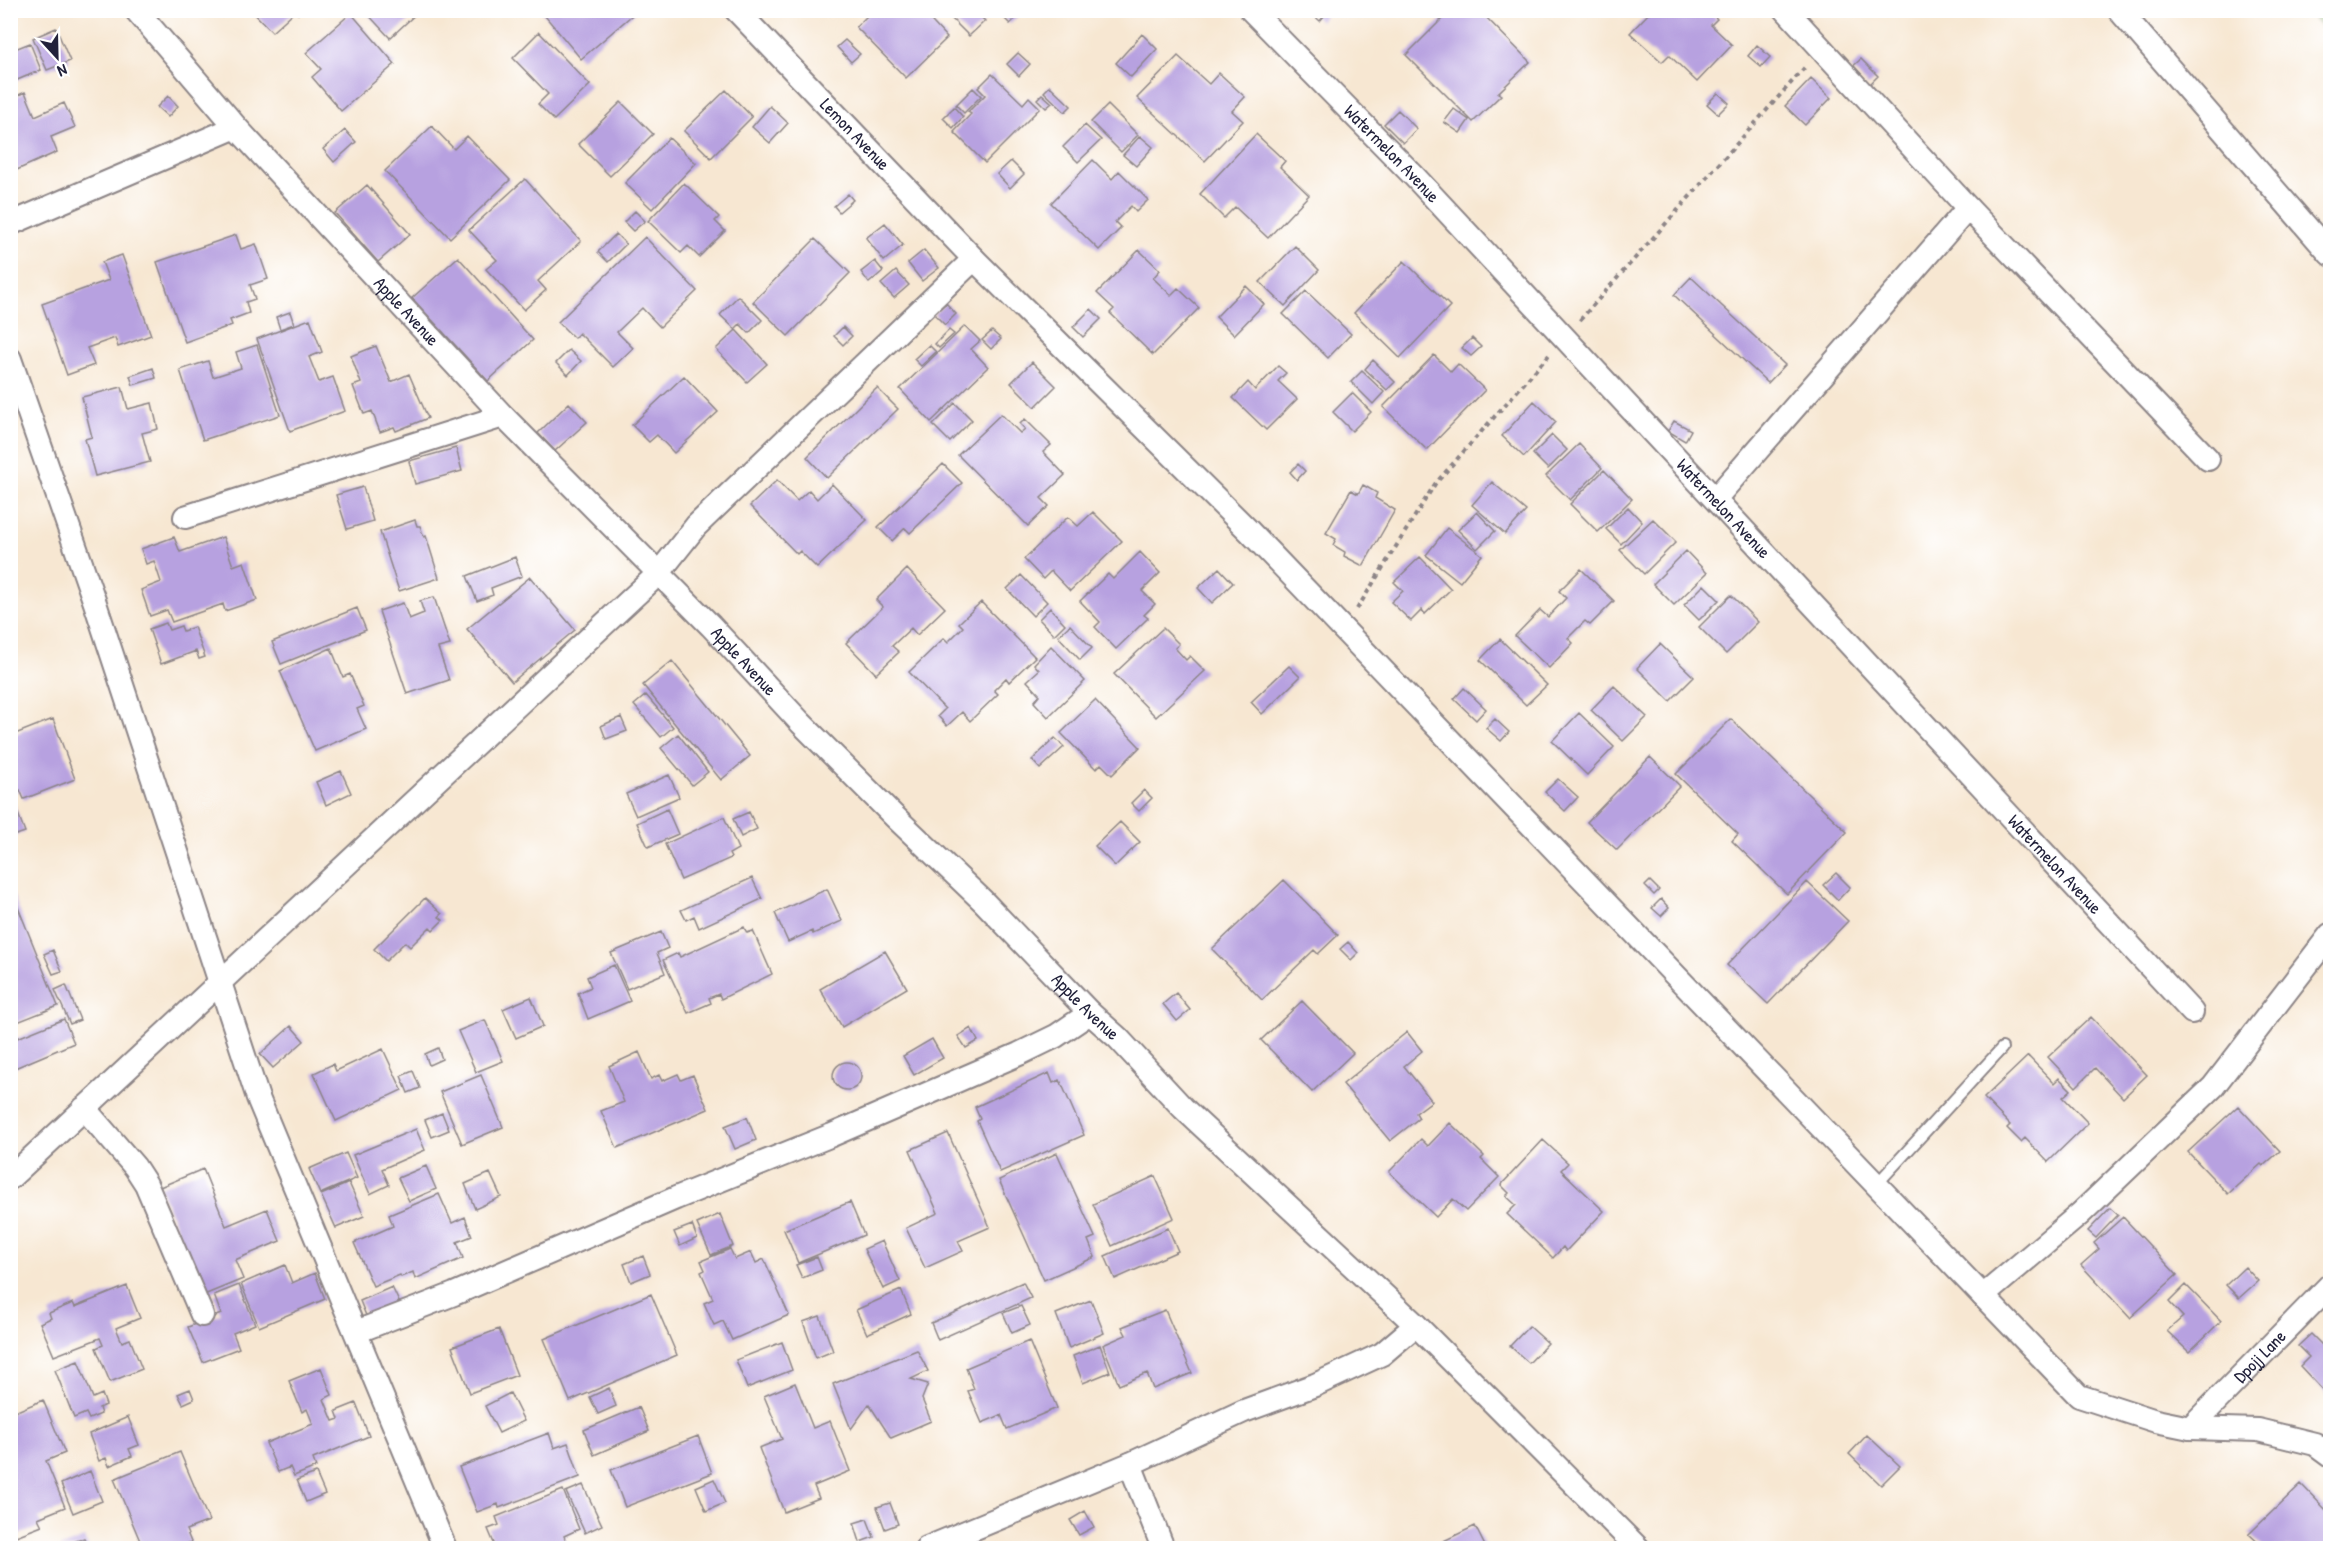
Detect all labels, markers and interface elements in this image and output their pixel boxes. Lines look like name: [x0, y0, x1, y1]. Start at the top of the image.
north arrow: [27, 27, 87, 87]
text: N: [54, 59, 71, 83]
street label: Lemon Avenue: [815, 92, 896, 176]
street label: Watermelon Avenue: [1338, 99, 1446, 208]
street label: Apple Avenue: [368, 271, 445, 351]
street label: Watermelon Avenue: [1671, 453, 1777, 564]
street label: Apple Avenue: [706, 621, 782, 701]
street label: Watermelon Avenue: [2002, 809, 2108, 919]
street label: Apple Avenue: [1046, 967, 1125, 1045]
street label: Dpojj Lane: [2228, 1324, 2291, 1388]

